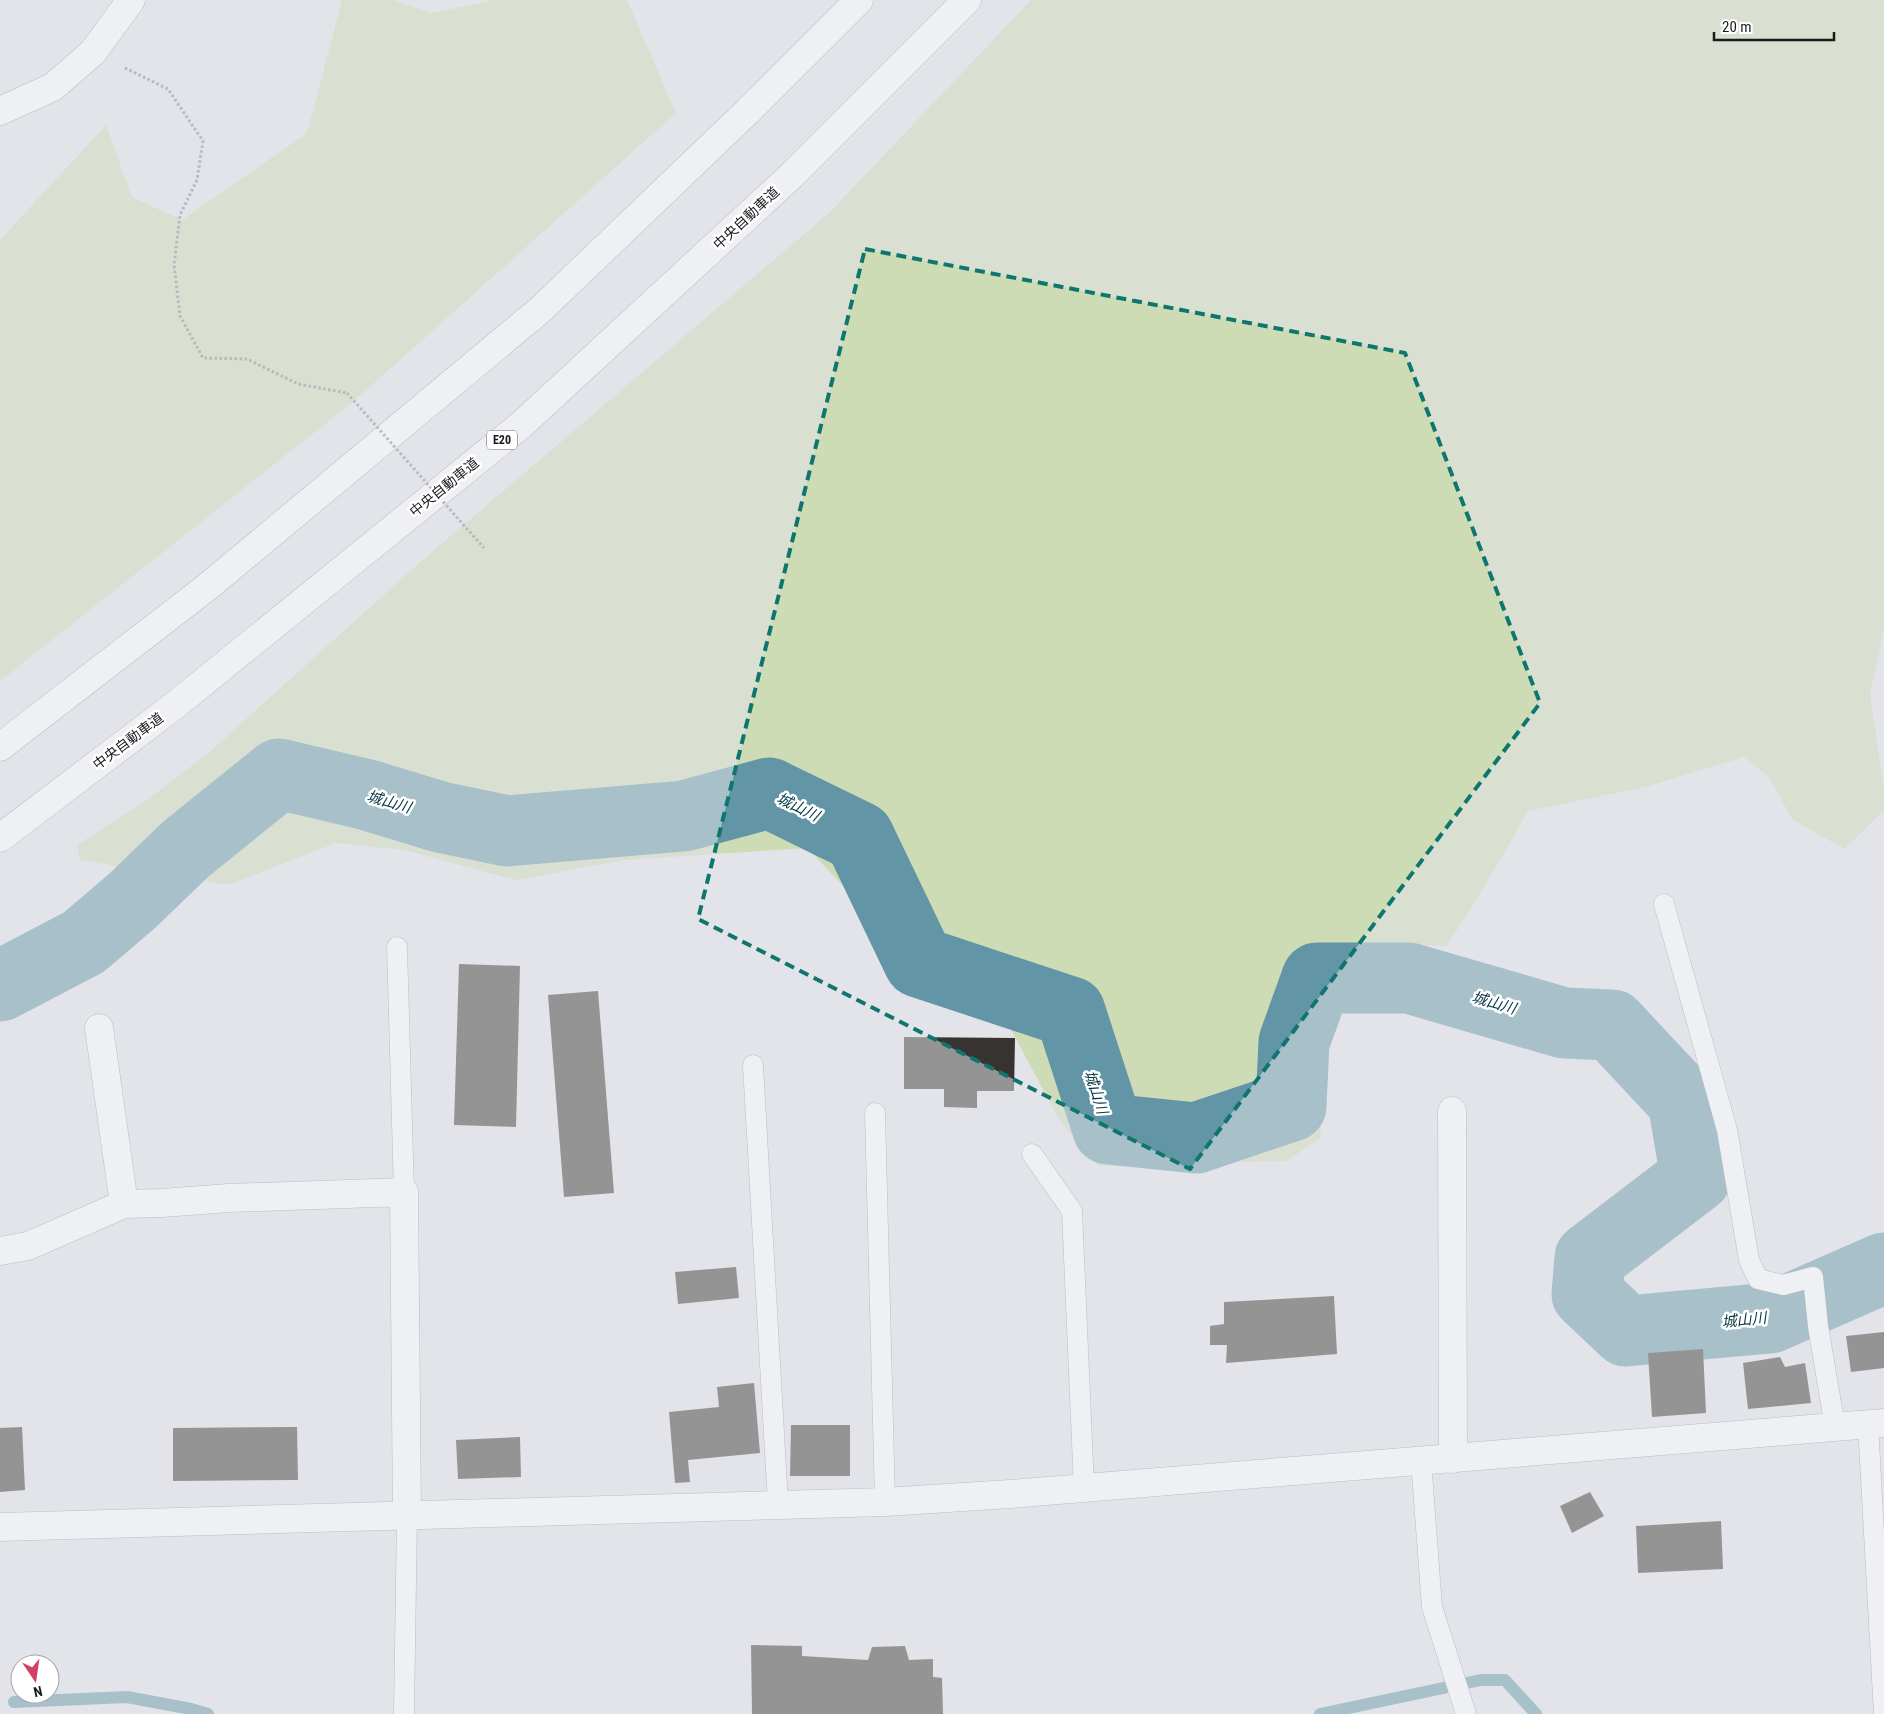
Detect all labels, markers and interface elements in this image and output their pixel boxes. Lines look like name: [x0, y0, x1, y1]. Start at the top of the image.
scale bar: [1714, 10, 1834, 42]
text: 20 m: [1722, 18, 1752, 36]
street label: 中央自動車道: [710, 184, 782, 252]
road number: E20: [487, 430, 517, 450]
street label: 中央自動車道: [406, 454, 482, 520]
street label: 中央自動車道: [90, 709, 166, 773]
water label: 城山川: [365, 787, 415, 817]
water label: 城山川: [774, 789, 824, 826]
water label: 城山川: [1470, 988, 1520, 1018]
water label: 城山川: [1080, 1068, 1112, 1118]
water label: 城山川: [1721, 1308, 1769, 1331]
north arrow: [10, 1654, 60, 1704]
text: N: [32, 1683, 44, 1700]

